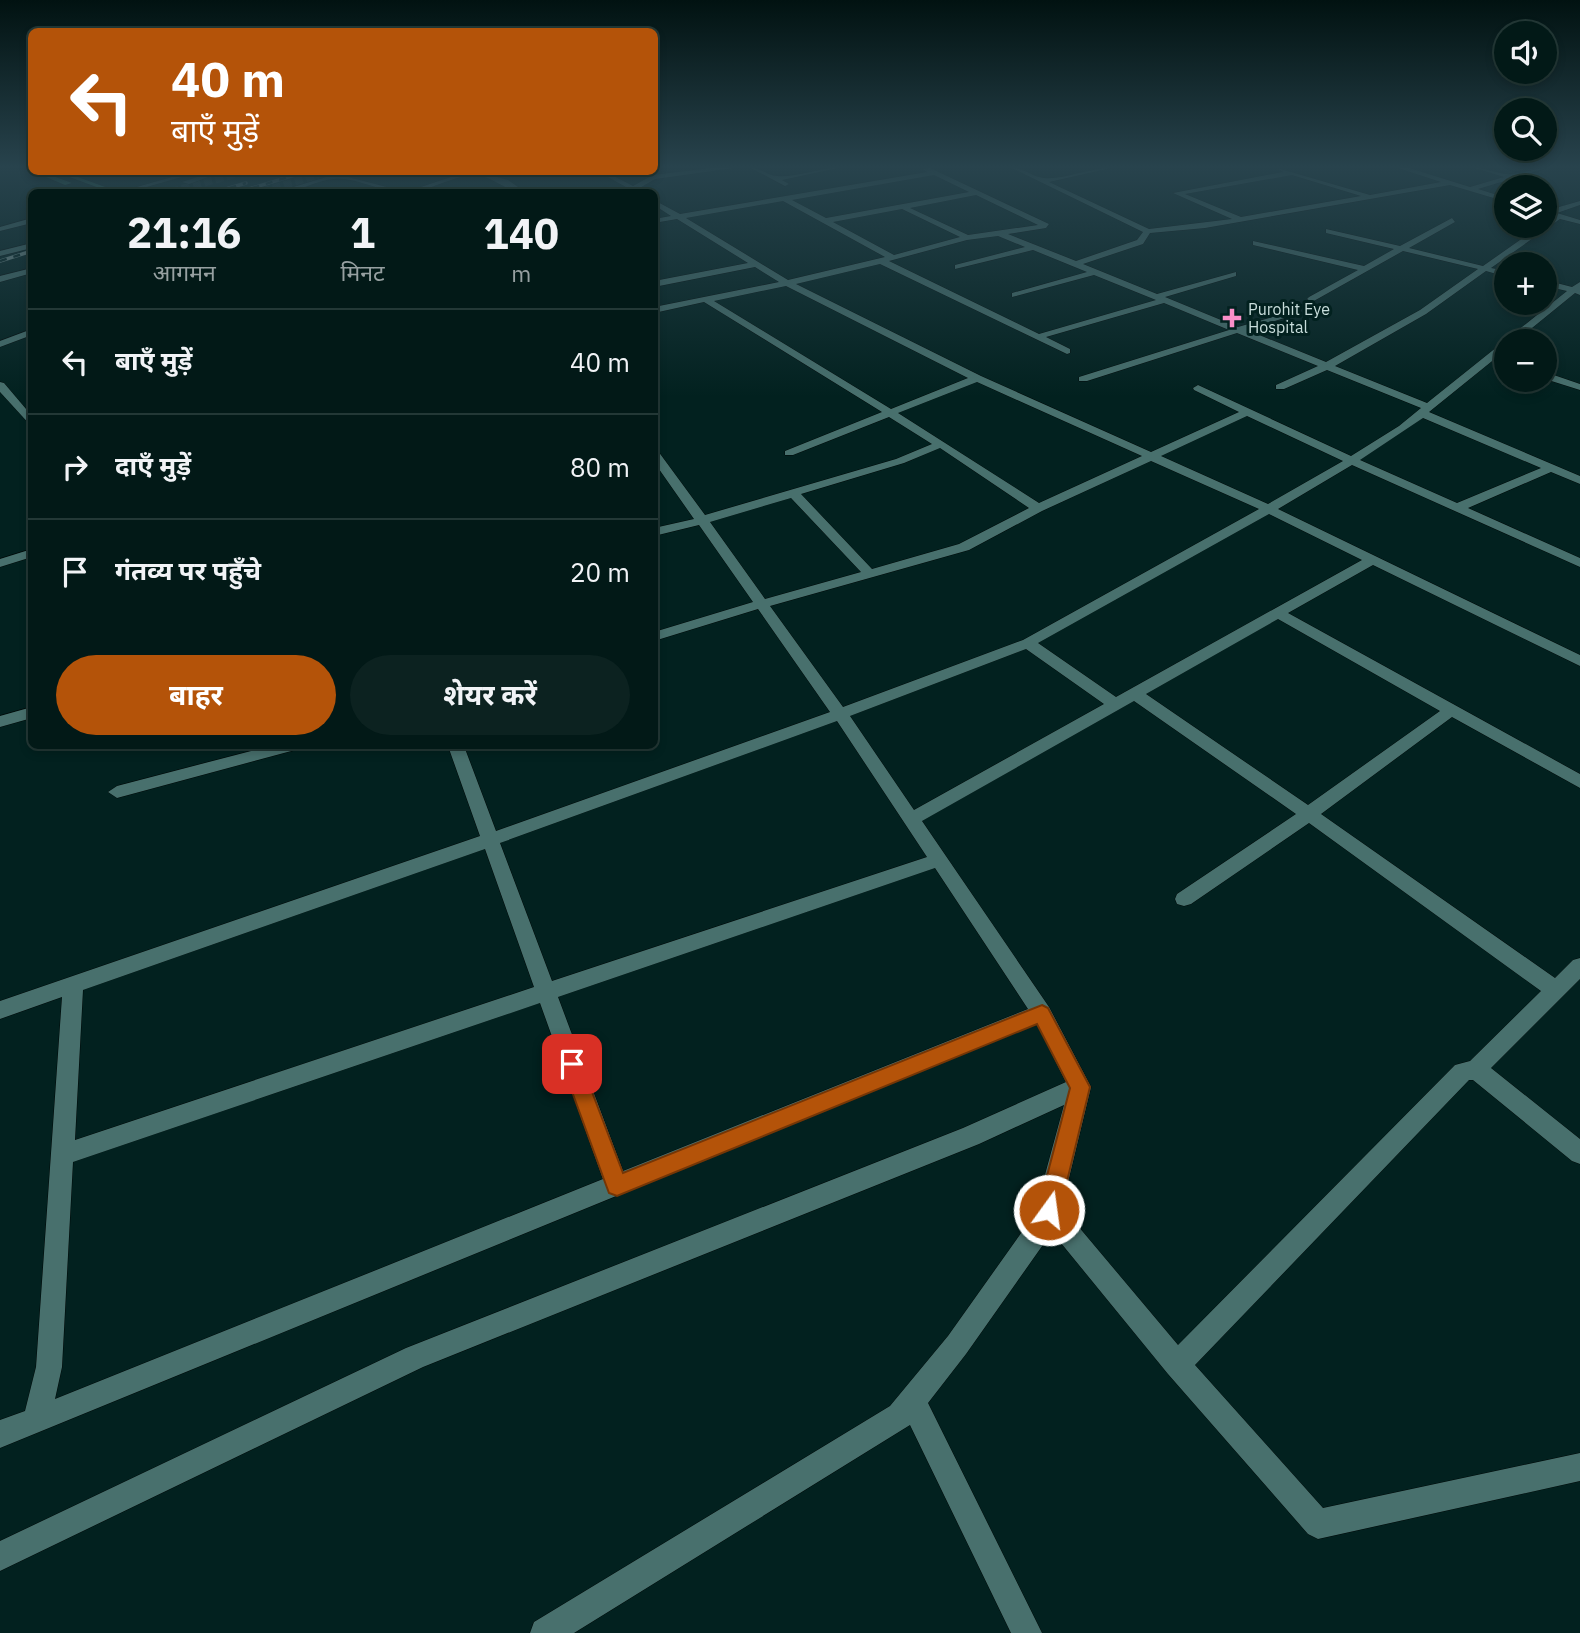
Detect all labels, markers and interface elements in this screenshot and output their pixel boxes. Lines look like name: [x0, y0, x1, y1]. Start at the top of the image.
map controls: [1494, 21, 1557, 392]
button: sound: [1494, 21, 1557, 84]
text: 40 m: [171, 47, 285, 110]
icon: left: [56, 56, 147, 147]
button: search: [1494, 98, 1557, 161]
text: बाएँ मुड़ें: [171, 109, 259, 151]
button: layers: [1494, 175, 1557, 238]
text: 21:16: [127, 205, 242, 260]
text: 1: [350, 205, 375, 260]
text: 140: [483, 206, 559, 261]
button: +: [1494, 252, 1557, 315]
text: आगमन: [153, 257, 216, 287]
text: मिनट: [340, 257, 385, 287]
text: m: [511, 258, 531, 288]
place label: Purohit Eye Hospital: [1248, 299, 1330, 337]
marker: Purohit Eye Hospital: [1222, 308, 1242, 328]
button: −: [1494, 329, 1557, 392]
icon: left: [56, 343, 94, 381]
text: बाएँ मुड़ें: [115, 343, 192, 377]
text: 40 m: [570, 345, 630, 379]
icon: right: [56, 448, 94, 486]
text: दाएँ मुड़ें: [115, 448, 191, 482]
text: 80 m: [570, 450, 630, 484]
icon: arrive: [56, 553, 94, 591]
text: गंतव्य पर पहुँचे: [115, 553, 261, 587]
text: 20 m: [570, 555, 630, 589]
button: बाहर: [56, 655, 336, 735]
button: शेयर करें: [350, 655, 630, 735]
pin: [542, 1034, 602, 1094]
icon: arrive: [553, 1045, 591, 1083]
position arrow: [1012, 1173, 1086, 1247]

